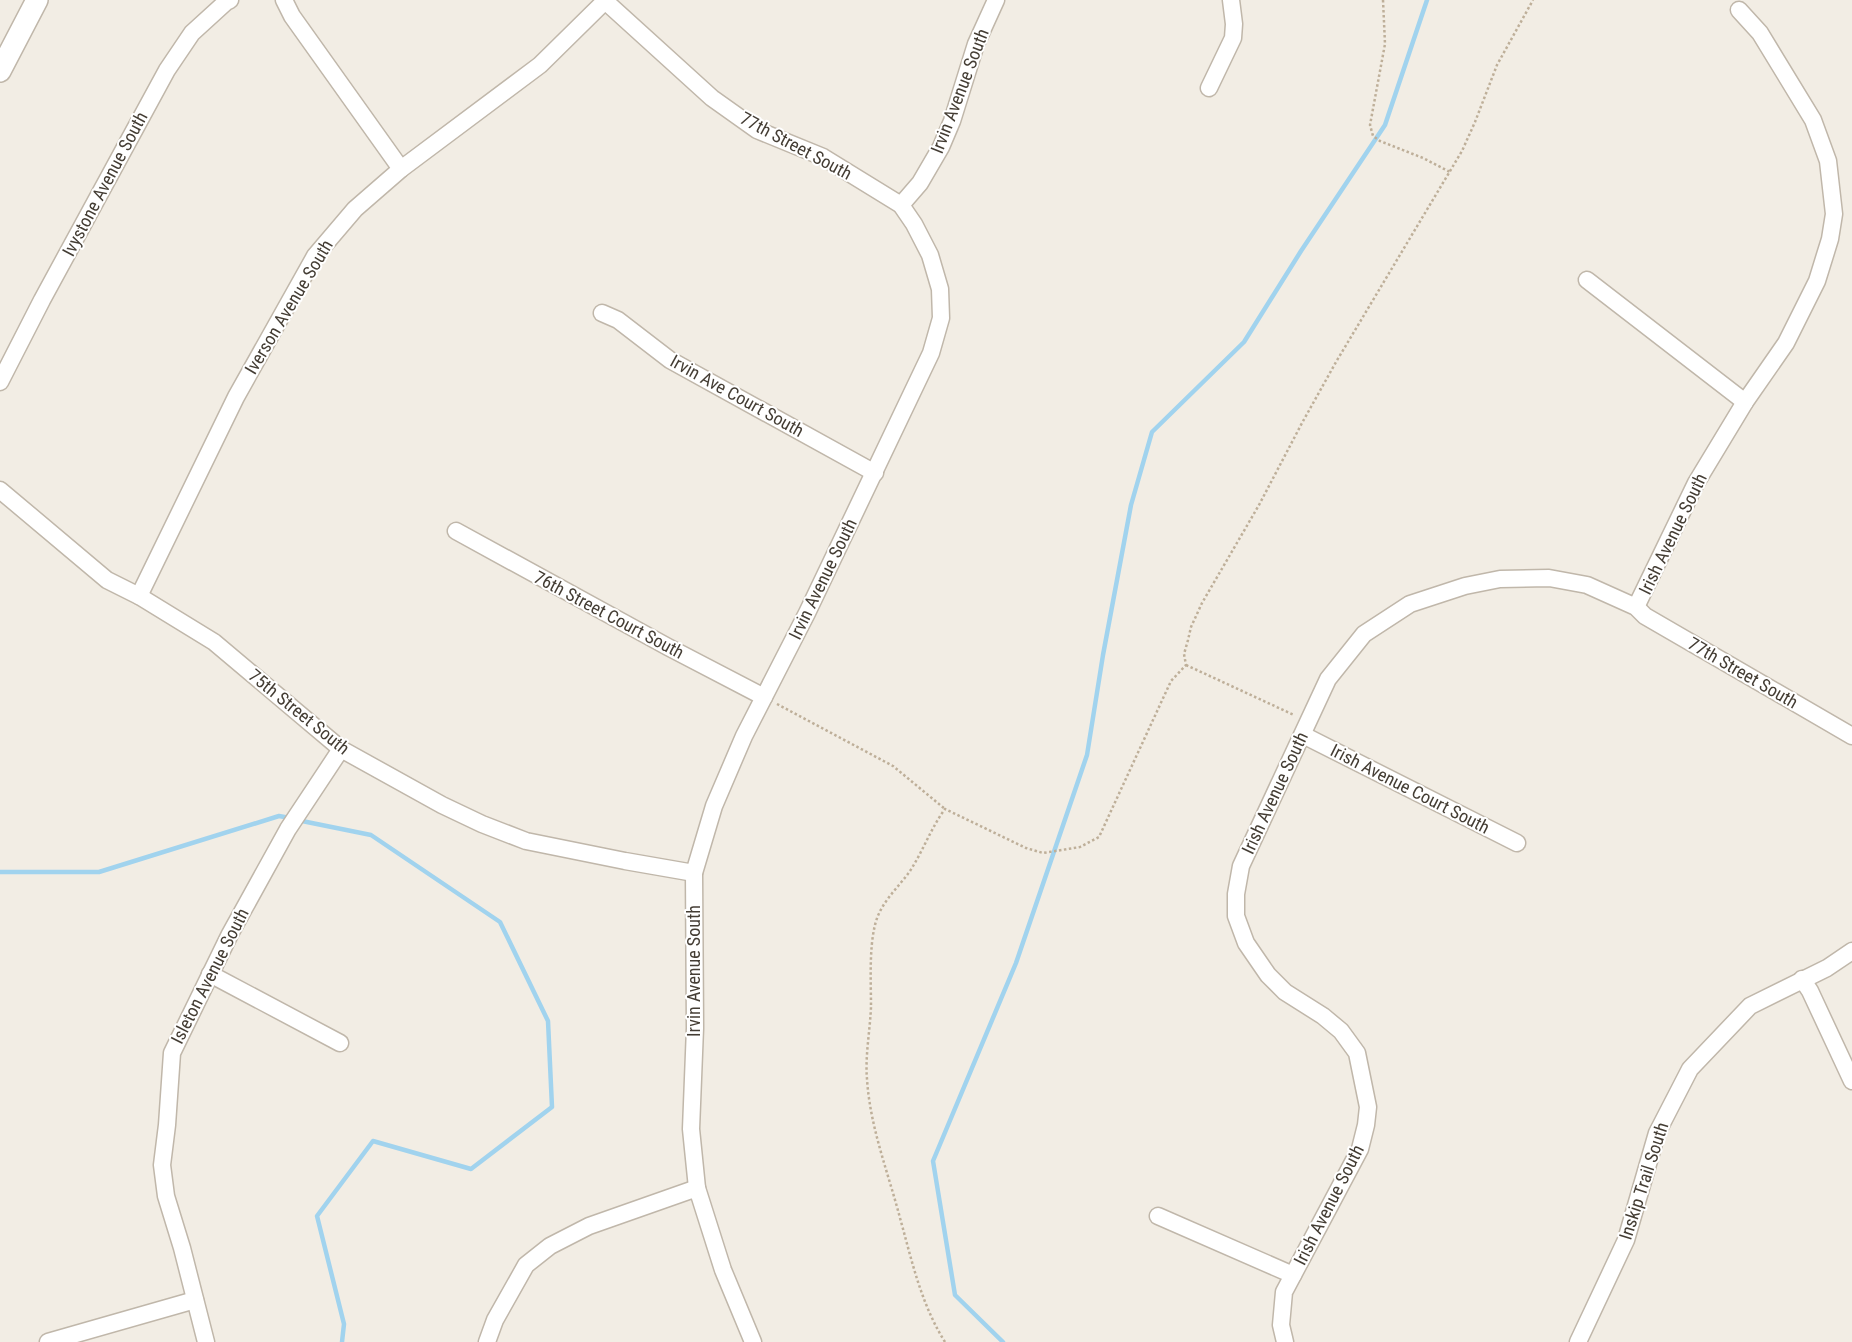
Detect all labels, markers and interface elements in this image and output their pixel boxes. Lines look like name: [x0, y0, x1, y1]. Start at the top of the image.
street label: Irvin Avenue South: [926, 25, 993, 156]
street label: 77th Street South: [737, 107, 856, 184]
street label: Ivystone Avenue South: [58, 108, 151, 260]
street label: Iverson Avenue South: [240, 236, 337, 378]
street label: Irvin Ave Court South: [667, 350, 808, 441]
street label: Irish Avenue South: [1634, 470, 1711, 598]
street label: Irvin Avenue South: [784, 515, 861, 643]
street label: 76th Street Court South: [531, 566, 688, 663]
street label: 77th Street South: [1685, 633, 1802, 712]
street label: 75th Street South: [245, 665, 354, 759]
street label: Irish Avenue South: [1237, 728, 1312, 857]
street label: Irish Avenue Court South: [1327, 739, 1493, 838]
street label: Isleton Avenue South: [166, 904, 253, 1047]
street label: Irvin Avenue South: [683, 905, 704, 1037]
street label: Inskip Trail South: [1615, 1119, 1672, 1242]
street label: Irish Avenue South: [1289, 1141, 1368, 1268]

